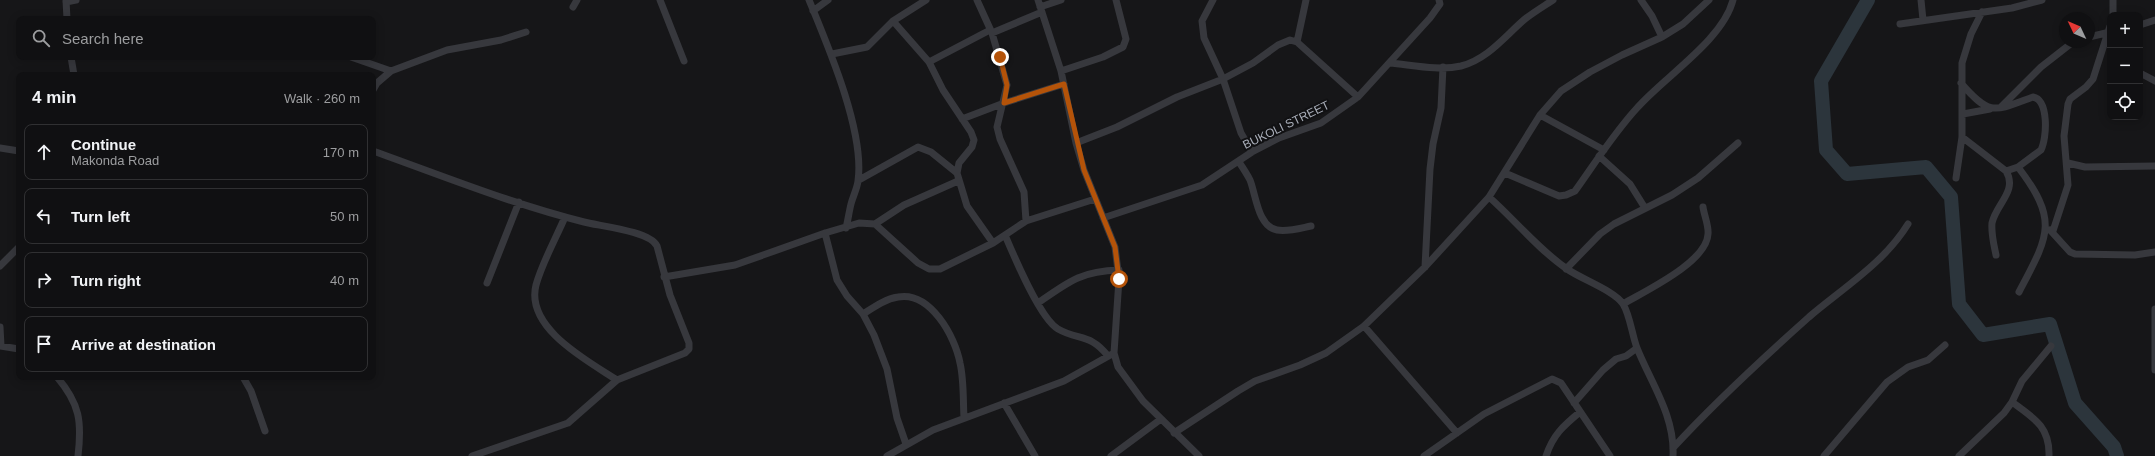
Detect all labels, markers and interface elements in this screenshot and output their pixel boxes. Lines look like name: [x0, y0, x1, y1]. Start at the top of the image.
north arrow: [2059, 12, 2095, 48]
map controls: [2107, 12, 2143, 120]
button: +: [2107, 12, 2143, 48]
search box: [16, 16, 376, 60]
icon: search: [30, 27, 52, 49]
text: Search here: [62, 30, 144, 47]
route end: [991, 48, 1009, 66]
button: −: [2107, 48, 2143, 84]
button: locate: [2107, 84, 2143, 120]
text: 4 min: [32, 88, 76, 107]
text: Walk · 260 m: [284, 91, 360, 106]
street label: BUKOLI STREET: [1240, 98, 1332, 152]
text: Continue: [71, 136, 136, 153]
icon: ahead: [33, 141, 55, 163]
text: 170 m: [323, 145, 359, 160]
text: Makonda Road: [71, 153, 159, 168]
icon: left: [33, 205, 55, 227]
text: Turn left: [71, 208, 130, 225]
text: 50 m: [330, 209, 359, 224]
icon: right: [33, 269, 55, 291]
route start: [1110, 270, 1128, 288]
text: Turn right: [71, 272, 141, 289]
text: 40 m: [330, 273, 359, 288]
icon: arrive: [33, 333, 55, 355]
text: Arrive at destination: [71, 336, 216, 353]

